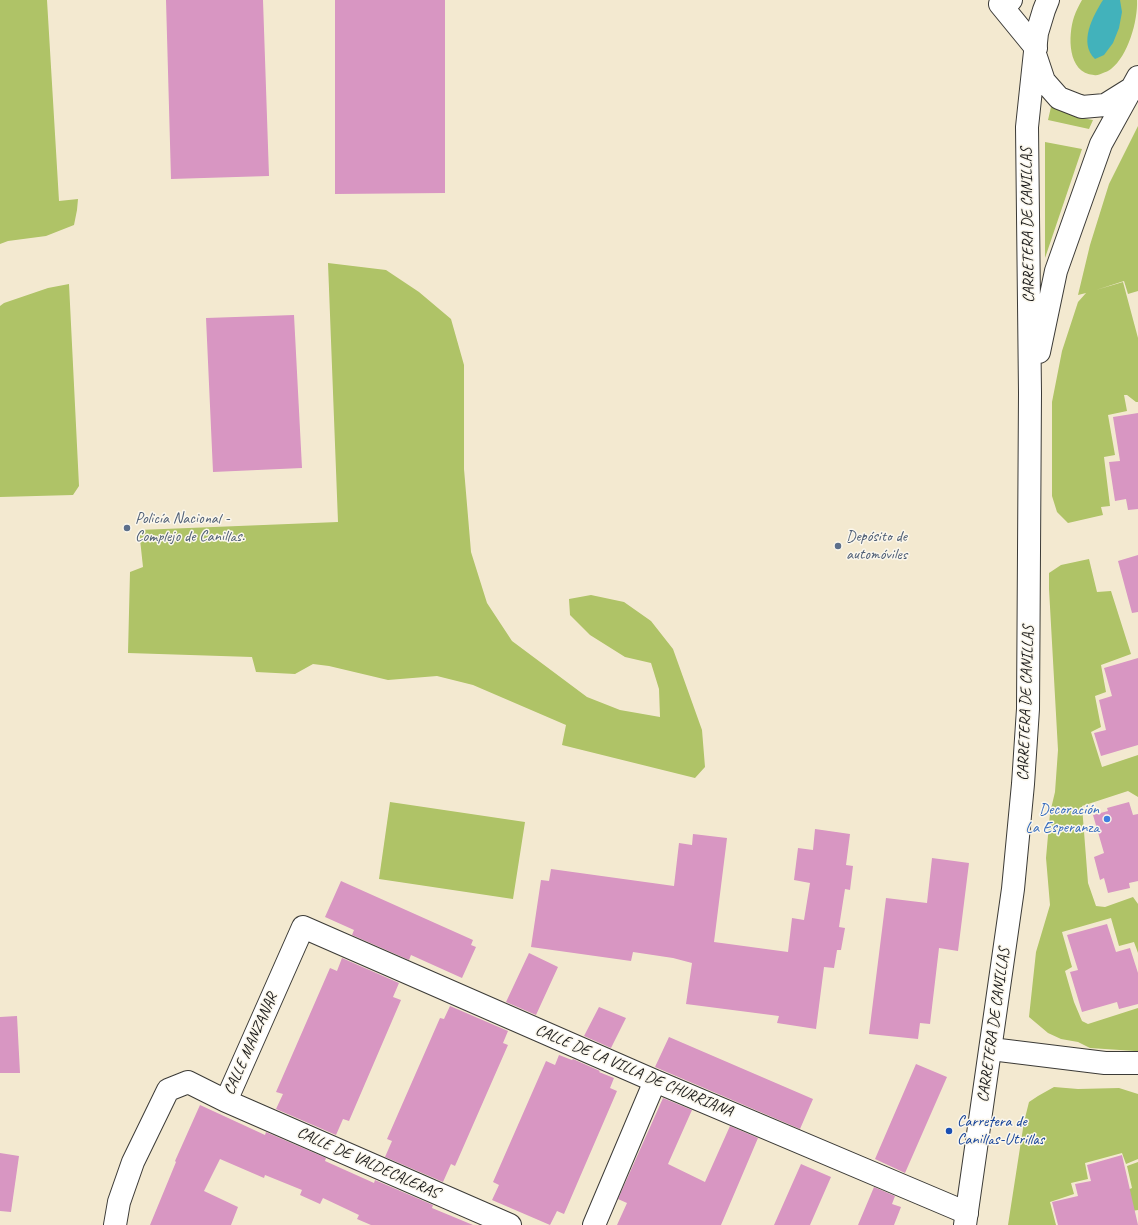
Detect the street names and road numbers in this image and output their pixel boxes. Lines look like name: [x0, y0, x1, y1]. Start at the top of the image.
street label: CARRETERA DE CANILLAS: [1017, 147, 1039, 303]
street label: CARRETERA DE CANILLAS: [1014, 625, 1038, 781]
street label: CARRETERA DE CANILLAS: [974, 947, 1014, 1103]
street label: CALLE MANZANAR: [220, 990, 282, 1098]
street label: CALLE DE LA VILLA DE CHURRIANA: [532, 1021, 736, 1121]
street label: CALLE DE VALDECALERAS: [294, 1123, 442, 1203]

